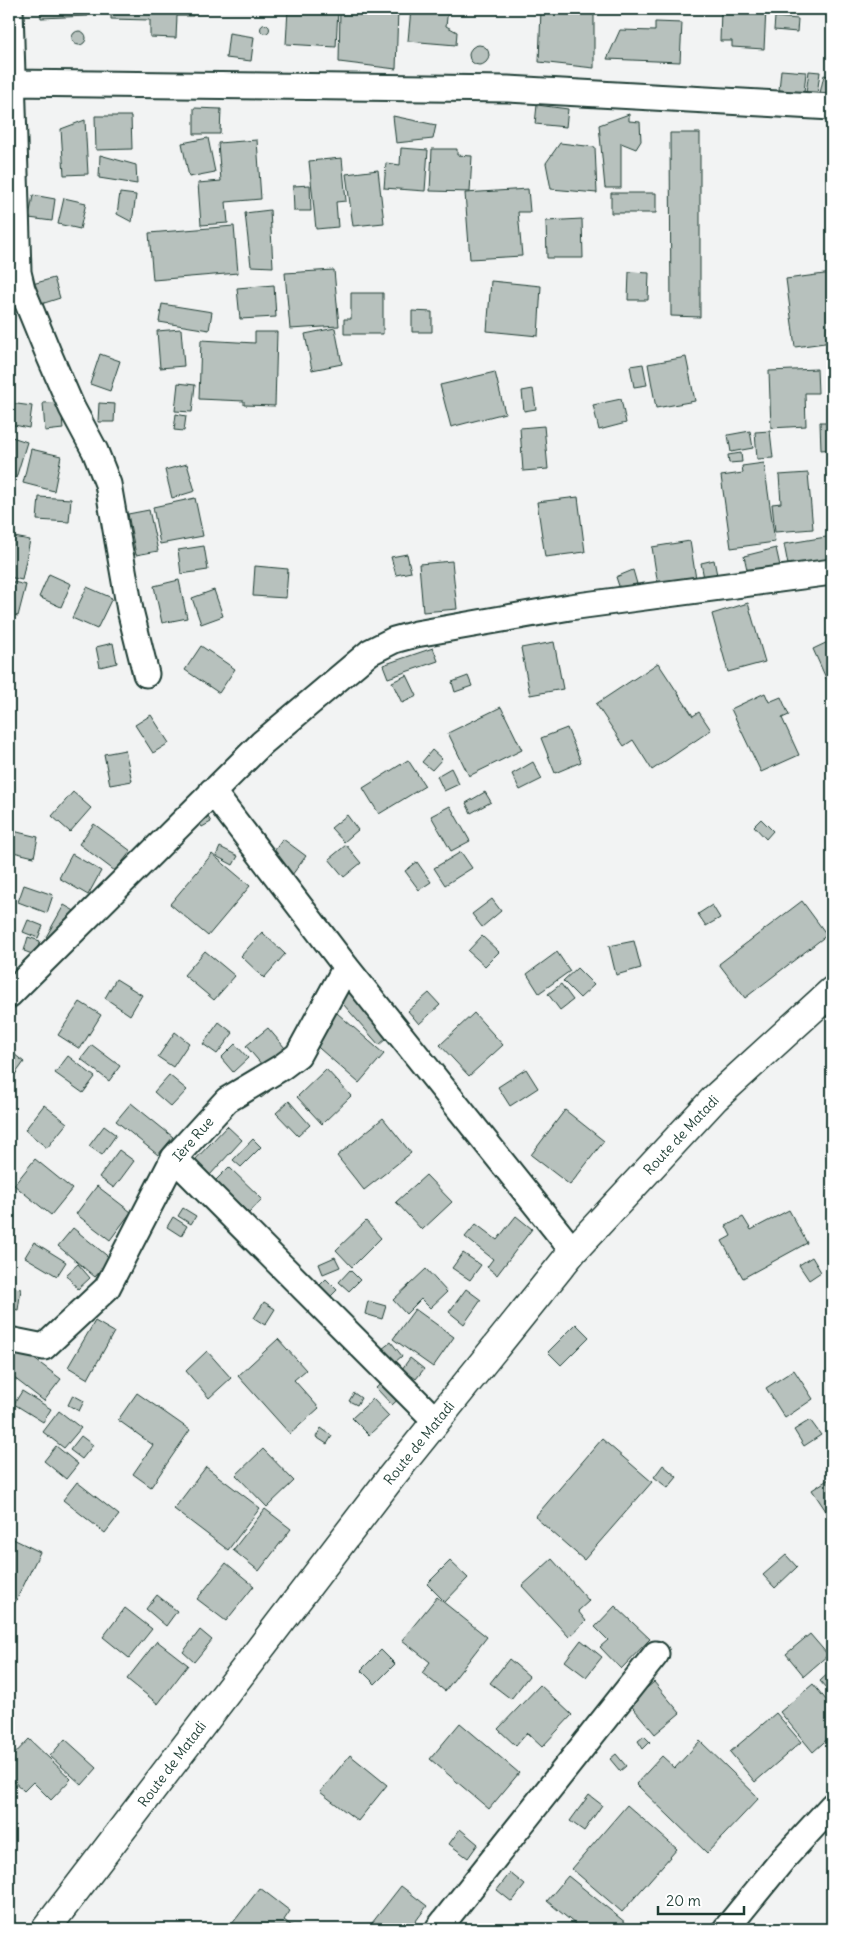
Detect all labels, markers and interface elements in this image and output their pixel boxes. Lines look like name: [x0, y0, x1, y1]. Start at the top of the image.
street label: Route de Matadi: [639, 1091, 723, 1179]
street label: Ière Rue: [169, 1113, 217, 1165]
street label: Route de Matadi: [380, 1397, 458, 1489]
street label: Route de Matadi: [134, 1718, 210, 1810]
scale bar: [658, 1883, 745, 1915]
text: 20 m: [666, 1891, 701, 1910]

